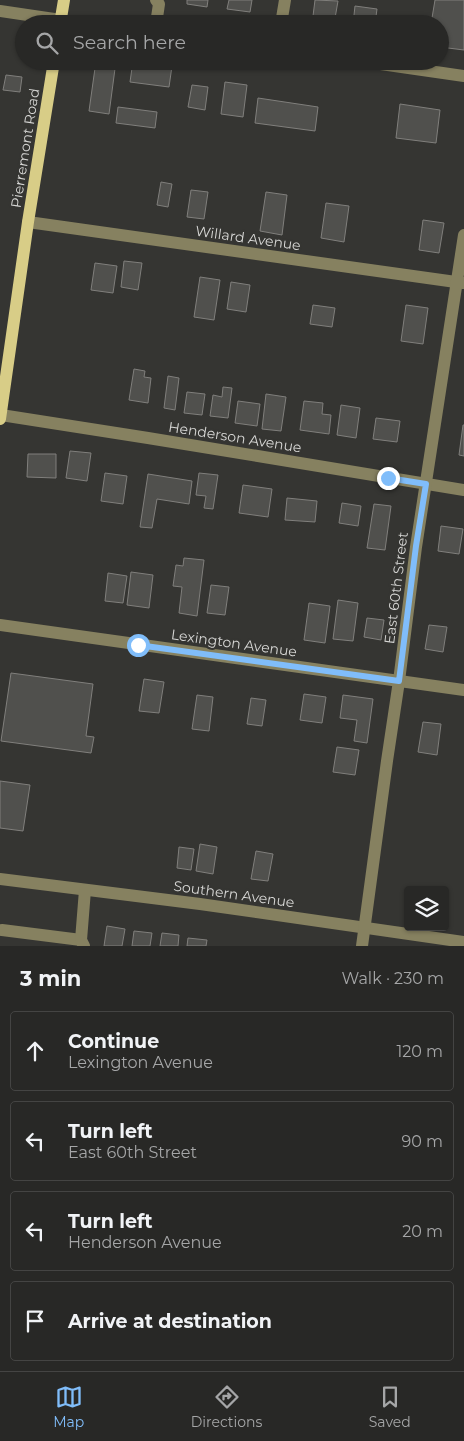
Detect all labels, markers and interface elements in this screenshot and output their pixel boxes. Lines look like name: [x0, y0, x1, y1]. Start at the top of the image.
search box: [15, 15, 449, 70]
icon: search: [33, 29, 61, 57]
text: Search here: [73, 31, 186, 54]
street label: Pierremont Road: [7, 87, 43, 209]
street label: Willard Avenue: [194, 222, 302, 254]
street label: Henderson Avenue: [167, 418, 303, 456]
route end: [377, 467, 400, 490]
street label: East 60th Street: [380, 531, 412, 645]
street label: Lexington Avenue: [170, 625, 298, 661]
route start: [127, 634, 150, 657]
street label: Southern Avenue: [172, 877, 296, 911]
map controls: [404, 886, 449, 931]
button: layers: [404, 886, 449, 931]
text: 3 min: [20, 966, 81, 991]
text: Walk · 230 m: [342, 969, 444, 988]
text: Continue: [68, 1030, 159, 1053]
icon: ahead: [21, 1037, 49, 1065]
text: 120 m: [396, 1042, 443, 1061]
text: Lexington Avenue: [68, 1053, 213, 1072]
text: Turn left: [68, 1120, 153, 1143]
icon: left: [21, 1127, 49, 1155]
text: 90 m: [401, 1132, 443, 1151]
text: East 60th Street: [68, 1143, 197, 1162]
text: Turn left: [68, 1210, 153, 1233]
icon: left: [21, 1217, 49, 1245]
text: 20 m: [402, 1222, 443, 1241]
text: Henderson Avenue: [68, 1233, 222, 1252]
icon: arrive: [21, 1307, 49, 1335]
text: Arrive at destination: [68, 1310, 272, 1333]
tab: Map: [53, 1383, 84, 1431]
tab: Directions: [191, 1383, 262, 1431]
tab: Saved: [369, 1383, 411, 1431]

